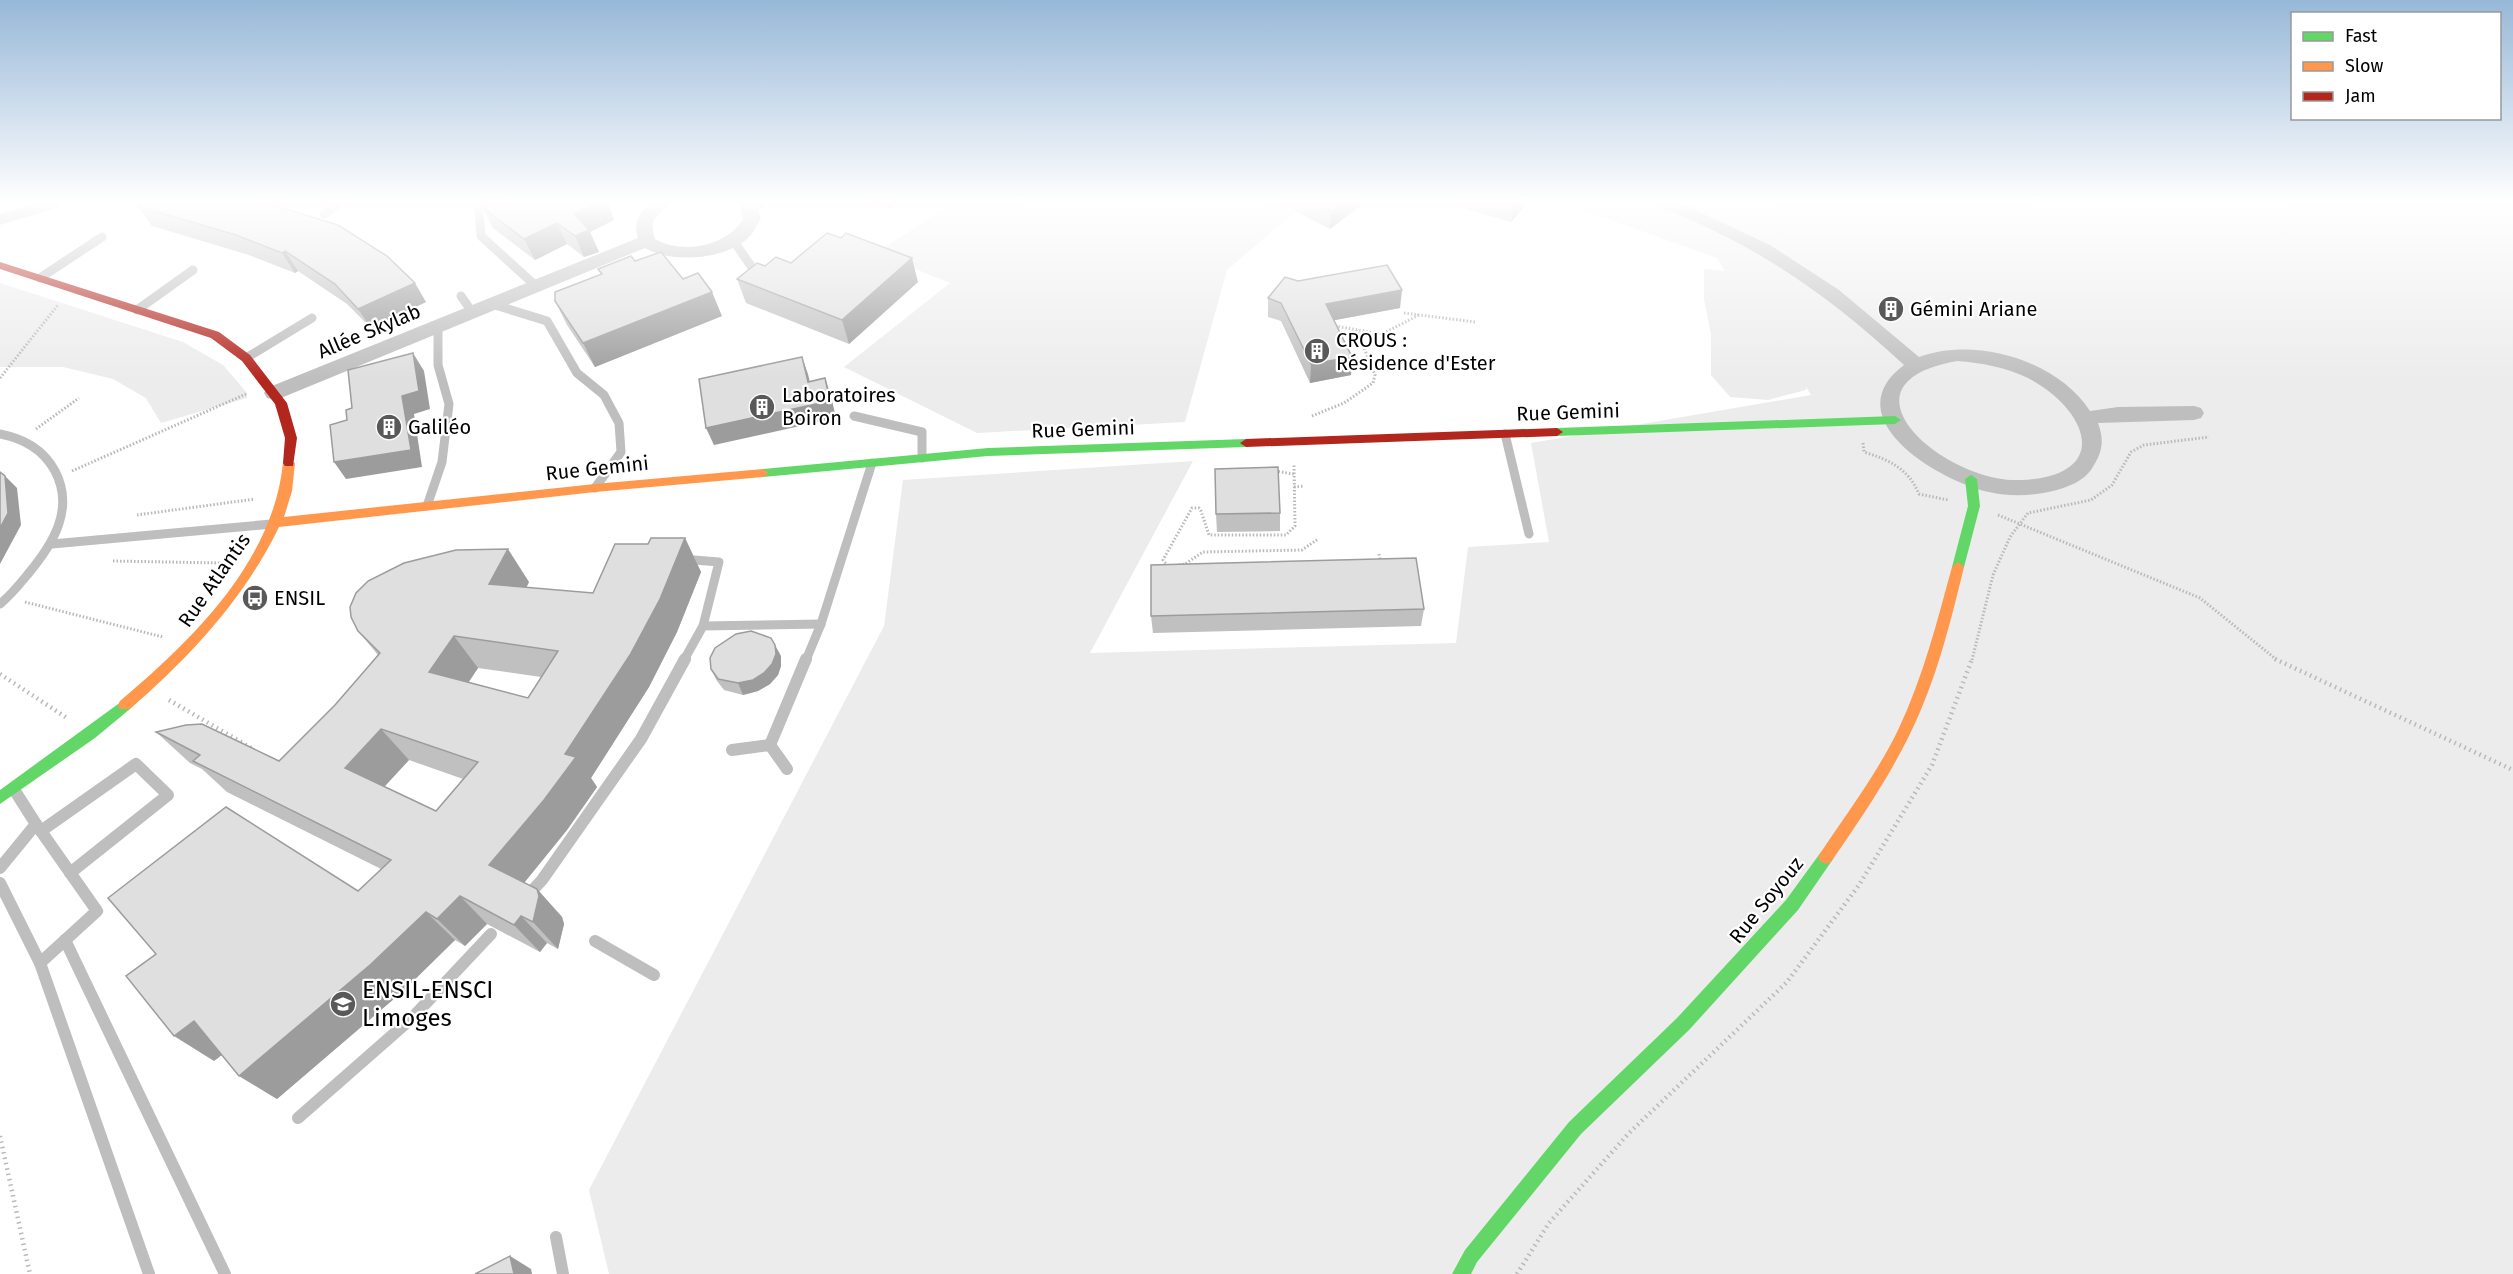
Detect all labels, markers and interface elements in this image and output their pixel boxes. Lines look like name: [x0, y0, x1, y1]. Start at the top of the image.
legend: [2291, 12, 2501, 120]
text: Fast: [2345, 25, 2378, 47]
text: Slow: [2345, 55, 2384, 77]
text: Jam: [2345, 85, 2376, 107]
building icon: Gémini Ariane: [1876, 294, 1906, 324]
place label: Gémini Ariane: [1910, 297, 2037, 321]
street label: Allée Skylab: [314, 299, 424, 363]
place label: CROUS : Résidence d'Ester: [1336, 328, 1496, 375]
building icon: CROUS : Résidence d'Ester: [1302, 336, 1332, 366]
place label: Laboratoires Boiron: [782, 383, 896, 430]
building icon: Laboratoires Boiron: [747, 392, 777, 422]
street label: Rue Gemini: [1516, 398, 1620, 426]
building icon: Galiléo: [374, 412, 404, 442]
place label: Galiléo: [408, 415, 471, 439]
street label: Rue Gemini: [1031, 415, 1135, 443]
street label: Rue Gemini: [544, 451, 650, 485]
street label: Rue Atlantis: [173, 528, 255, 632]
bus stop icon: ENSIL: [240, 583, 270, 613]
place label: ENSIL: [274, 586, 325, 610]
street label: Rue Soyouz: [1724, 852, 1808, 948]
place label: ENSIL-ENSCI Limoges: [362, 976, 493, 1032]
school or university icon: ENSIL-ENSCI Limoges: [328, 989, 358, 1019]

